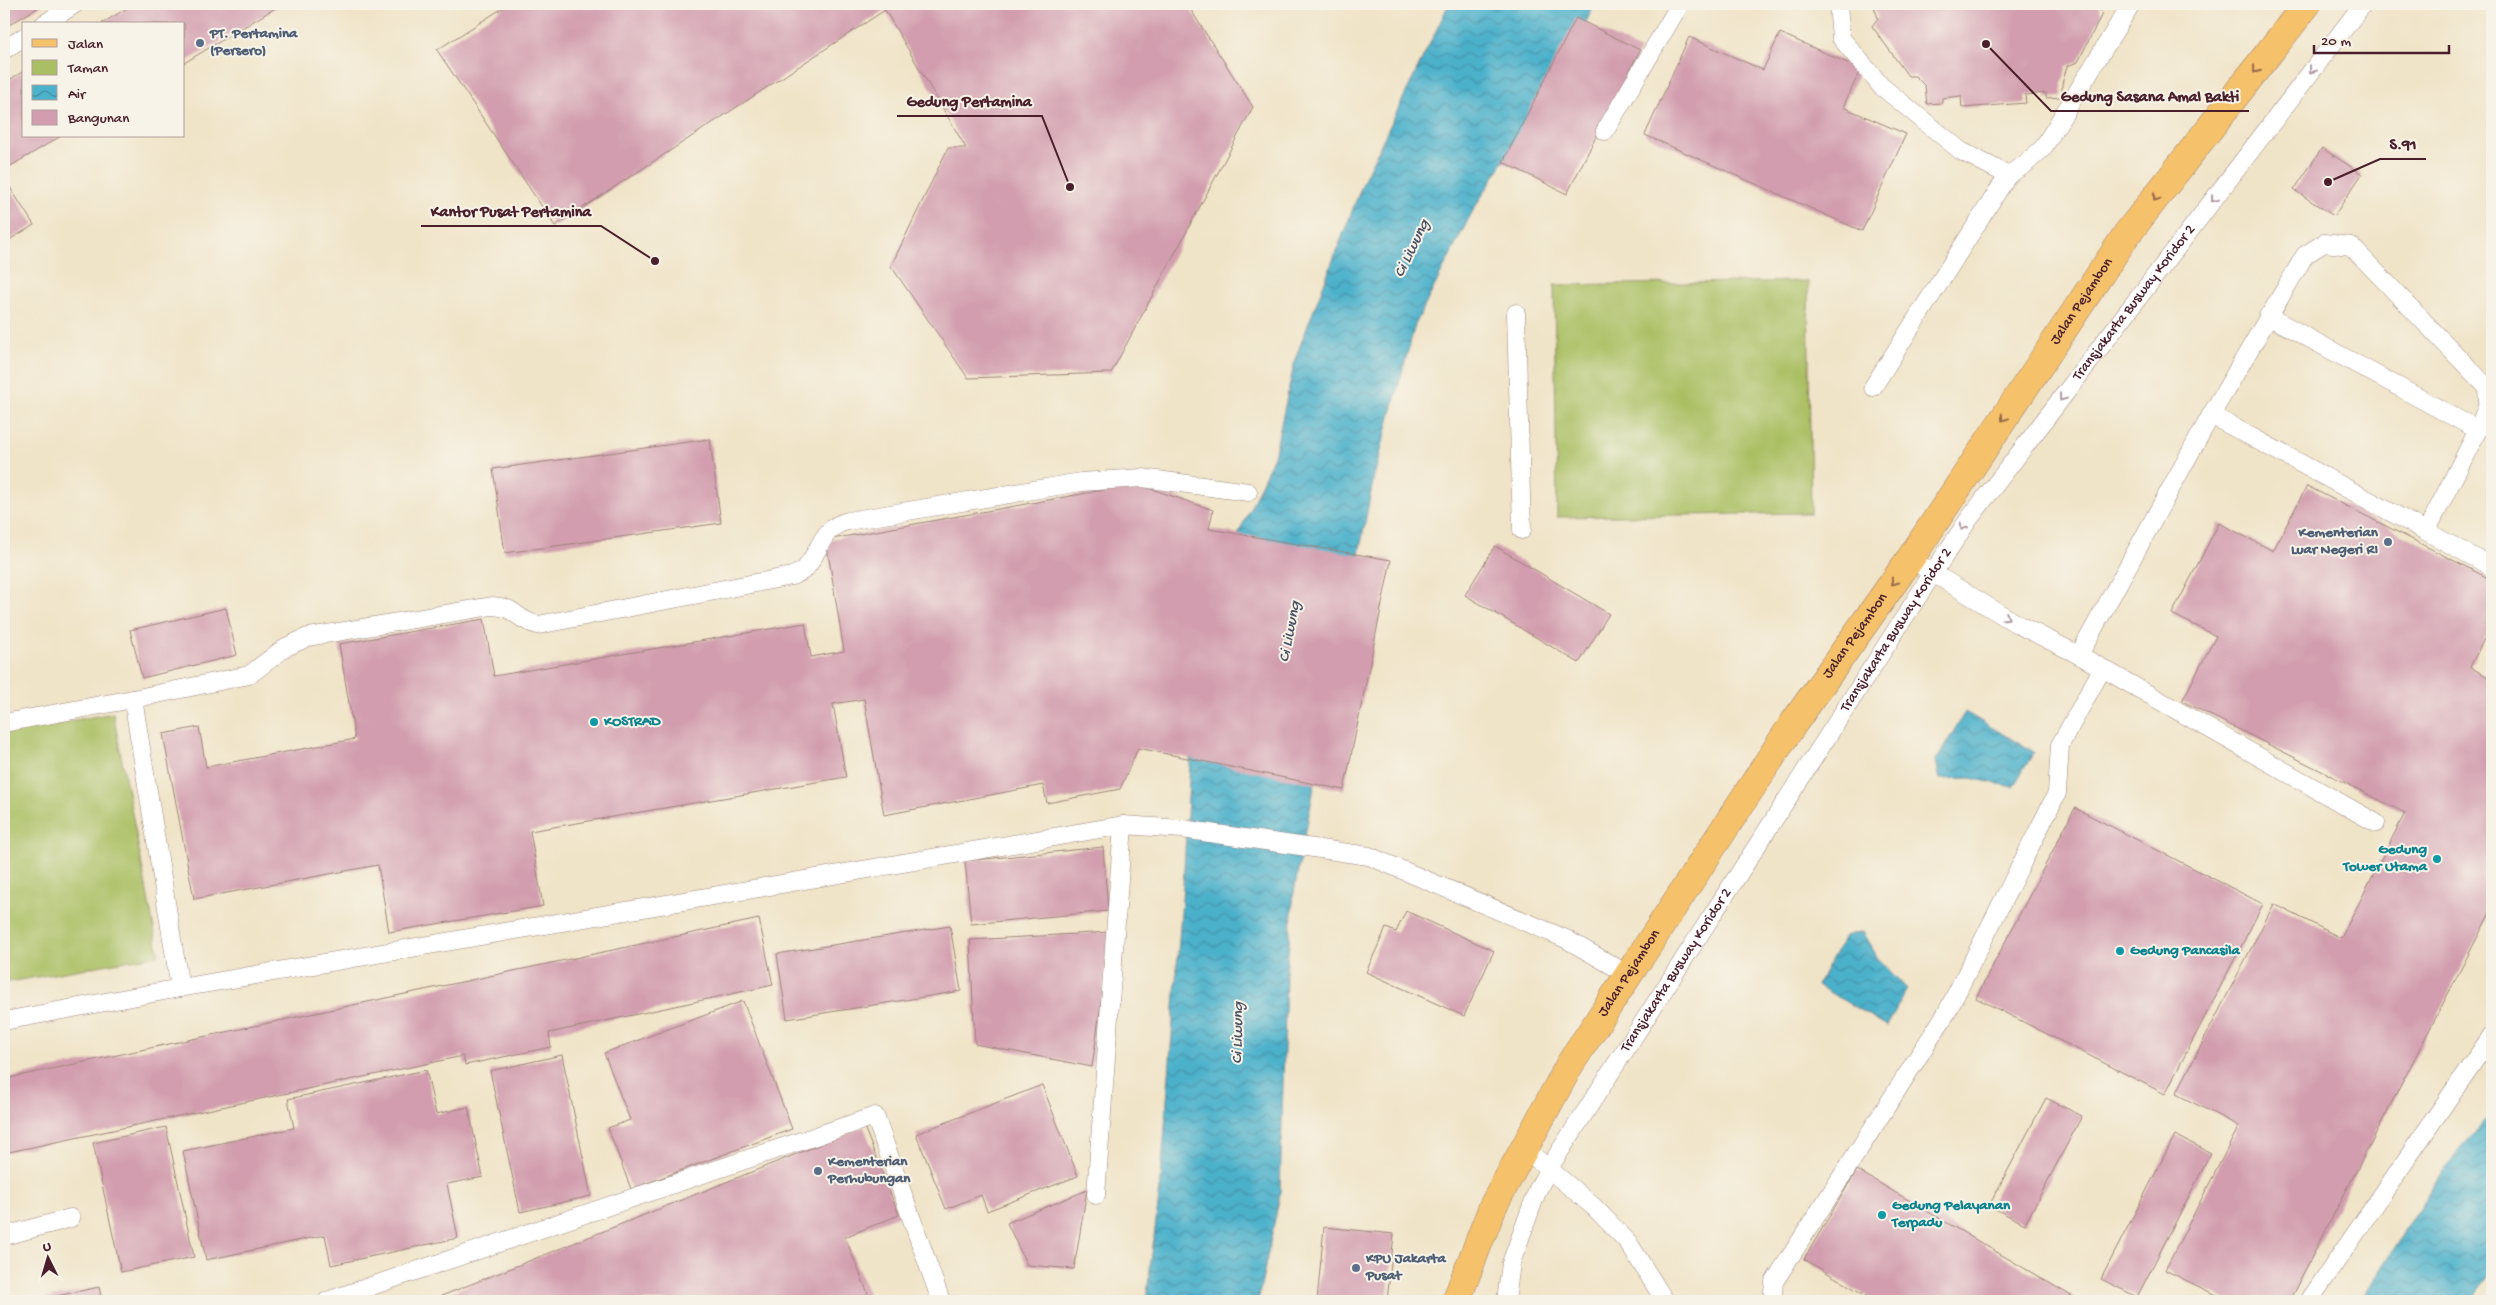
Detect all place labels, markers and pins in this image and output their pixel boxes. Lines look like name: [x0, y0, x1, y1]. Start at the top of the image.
place label: PT. Pertamina (Persero): [209, 25, 298, 60]
marker: PT. Pertamina (Persero): [194, 37, 206, 49]
callout: Gedung Sasana Amal Bakti: [2051, 80, 2249, 111]
callout: Gedung Pertamina: [897, 85, 1042, 116]
callout: S.91: [2380, 128, 2426, 159]
callout: Kantor Pusat Pertamina: [421, 195, 601, 226]
place label: Kementerian Luar Negeri RI: [2291, 524, 2379, 559]
marker: Kementerian Luar Negeri RI: [2382, 536, 2394, 548]
place label: KOSTRAD: [603, 713, 662, 731]
marker: KOSTRAD: [588, 716, 600, 728]
place label: Gedung Tower Utama: [2342, 841, 2428, 876]
marker: Gedung Tower Utama: [2431, 853, 2443, 865]
place label: Gedung Pancasila: [2130, 942, 2240, 960]
marker: Gedung Pancasila: [2114, 945, 2126, 957]
place label: Kementerian Perhubungan: [827, 1153, 911, 1188]
marker: Kementerian Perhubungan: [812, 1165, 824, 1177]
place label: Gedung Pelayanan Terpadu: [1891, 1197, 2011, 1232]
marker: Gedung Pelayanan Terpadu: [1876, 1209, 1888, 1221]
place label: KPU Jakarta Pusat: [1365, 1250, 1446, 1285]
marker: KPU Jakarta Pusat: [1350, 1262, 1362, 1274]

